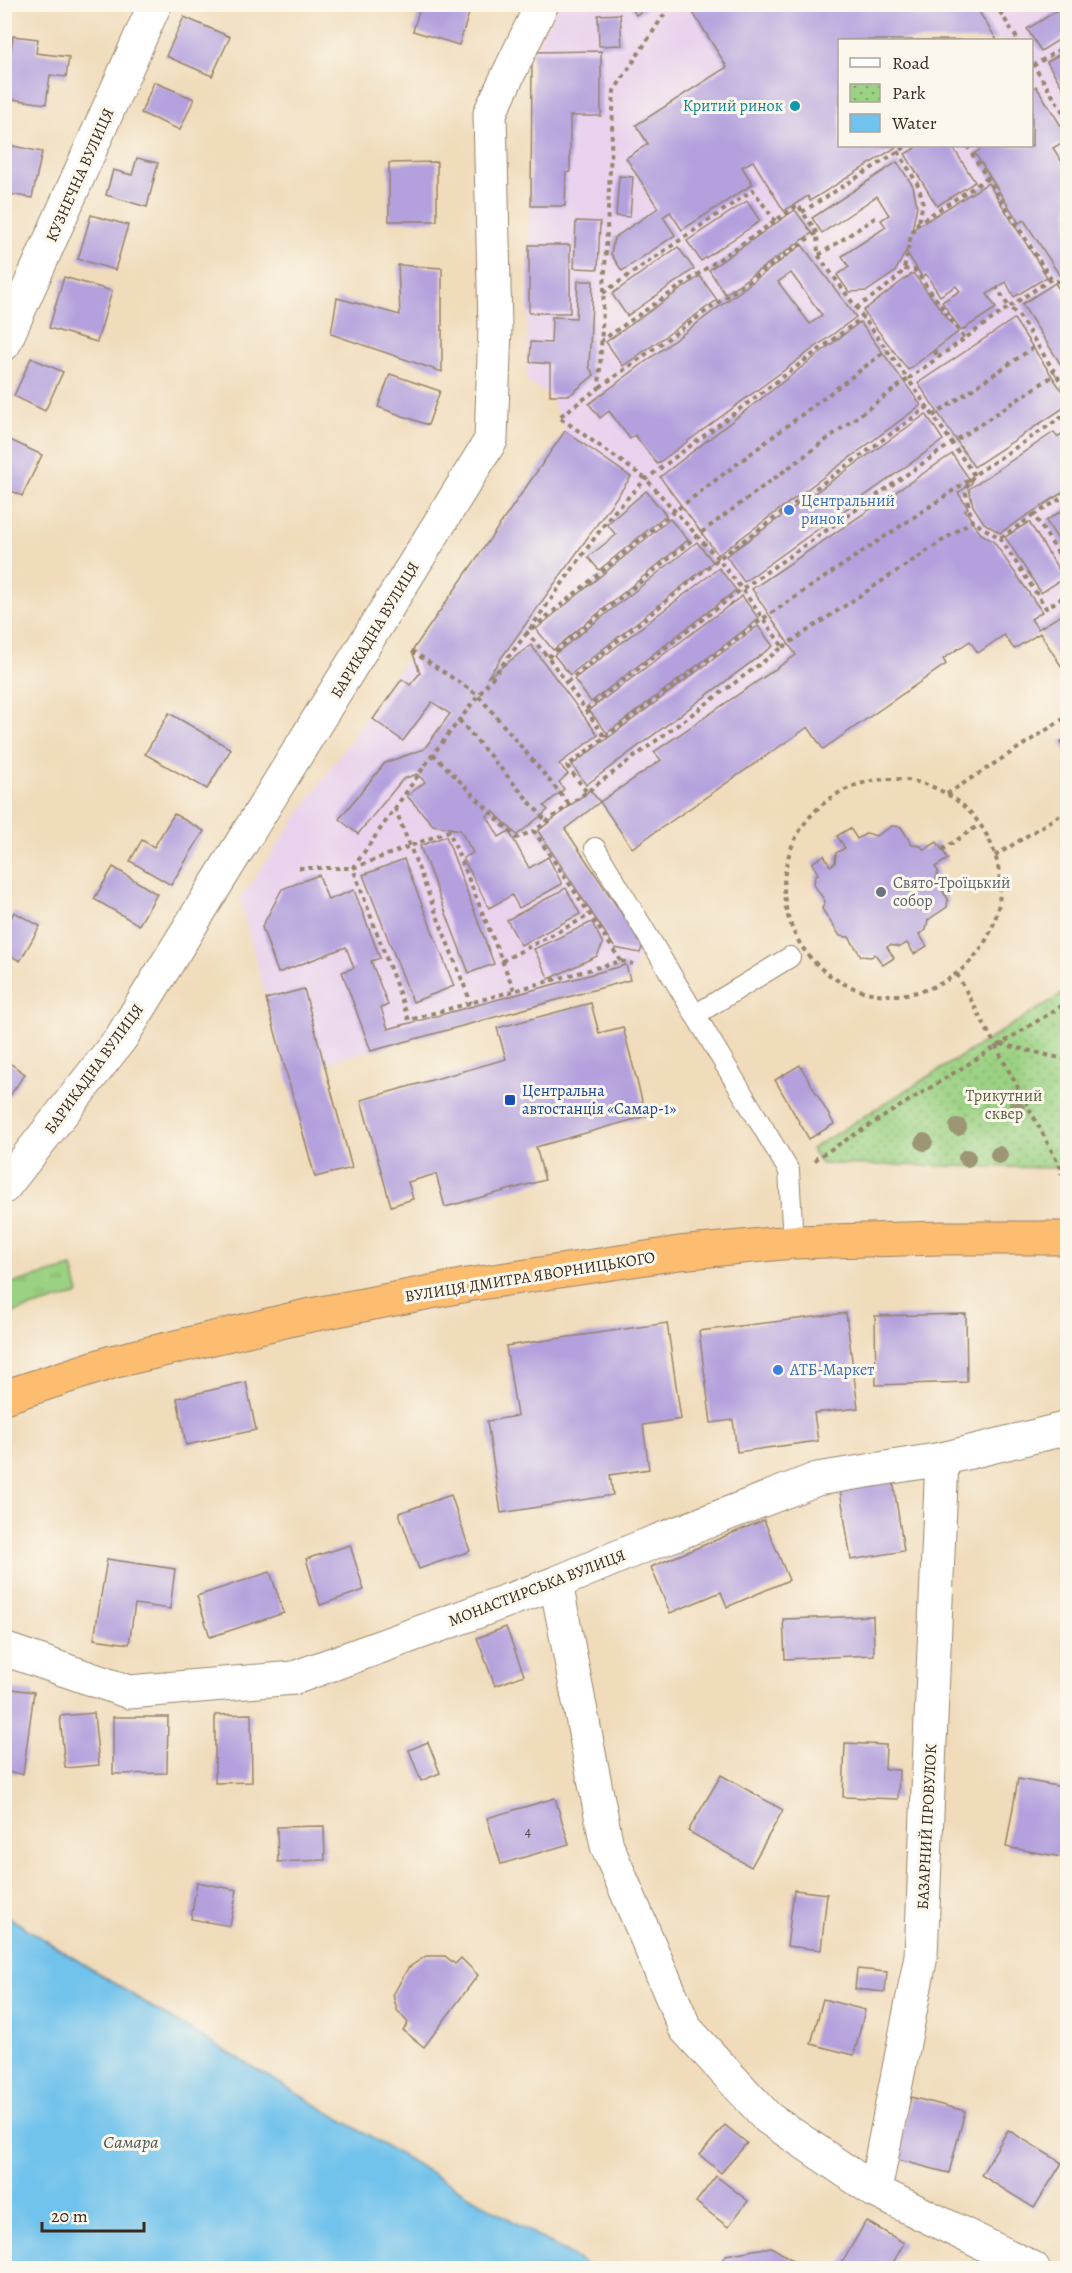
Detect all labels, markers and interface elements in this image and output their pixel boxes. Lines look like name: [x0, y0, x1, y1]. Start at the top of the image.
legend: [838, 39, 1033, 147]
text: Road: [892, 51, 930, 75]
text: Park: [892, 81, 926, 105]
place label: Критий ринок: [683, 95, 783, 117]
marker: Критий ринок: [788, 99, 802, 113]
street label: КУЗНЕЧНА ВУЛИЦЯ: [41, 104, 119, 245]
text: Water: [891, 111, 937, 135]
place label: Центральний ринок: [801, 490, 895, 530]
marker: Центральний ринок: [782, 503, 796, 517]
street label: БАРИКАДНА ВУЛИЦЯ: [325, 557, 425, 702]
place label: Свято-Троїцький собор: [893, 872, 1010, 912]
marker: Свято-Троїцький собор: [874, 885, 888, 899]
street label: БАРИКАДНА ВУЛИЦЯ: [39, 999, 149, 1138]
place label: Центральна автостанція «Самар-1»: [522, 1080, 676, 1120]
park label: Трикутний сквер: [966, 1085, 1042, 1125]
marker: Центральна автостанція «Самар-1»: [503, 1093, 517, 1107]
street label: ВУЛИЦЯ ДМИТРА ЯВОРНИЦЬКОГО: [403, 1246, 657, 1308]
place label: АТБ-Маркет: [789, 1359, 874, 1381]
marker: АТБ-Маркет: [771, 1363, 785, 1377]
street label: МОНАСТИРСЬКА ВУЛИЦЯ: [445, 1544, 629, 1632]
street label: БАЗАРНИЙ ПРОВУЛОК: [912, 1743, 942, 1910]
house number: 4: [525, 1822, 531, 1841]
water label: Самара: [103, 2130, 159, 2154]
scale bar: [42, 2195, 144, 2233]
text: 20 m: [51, 2204, 88, 2228]

